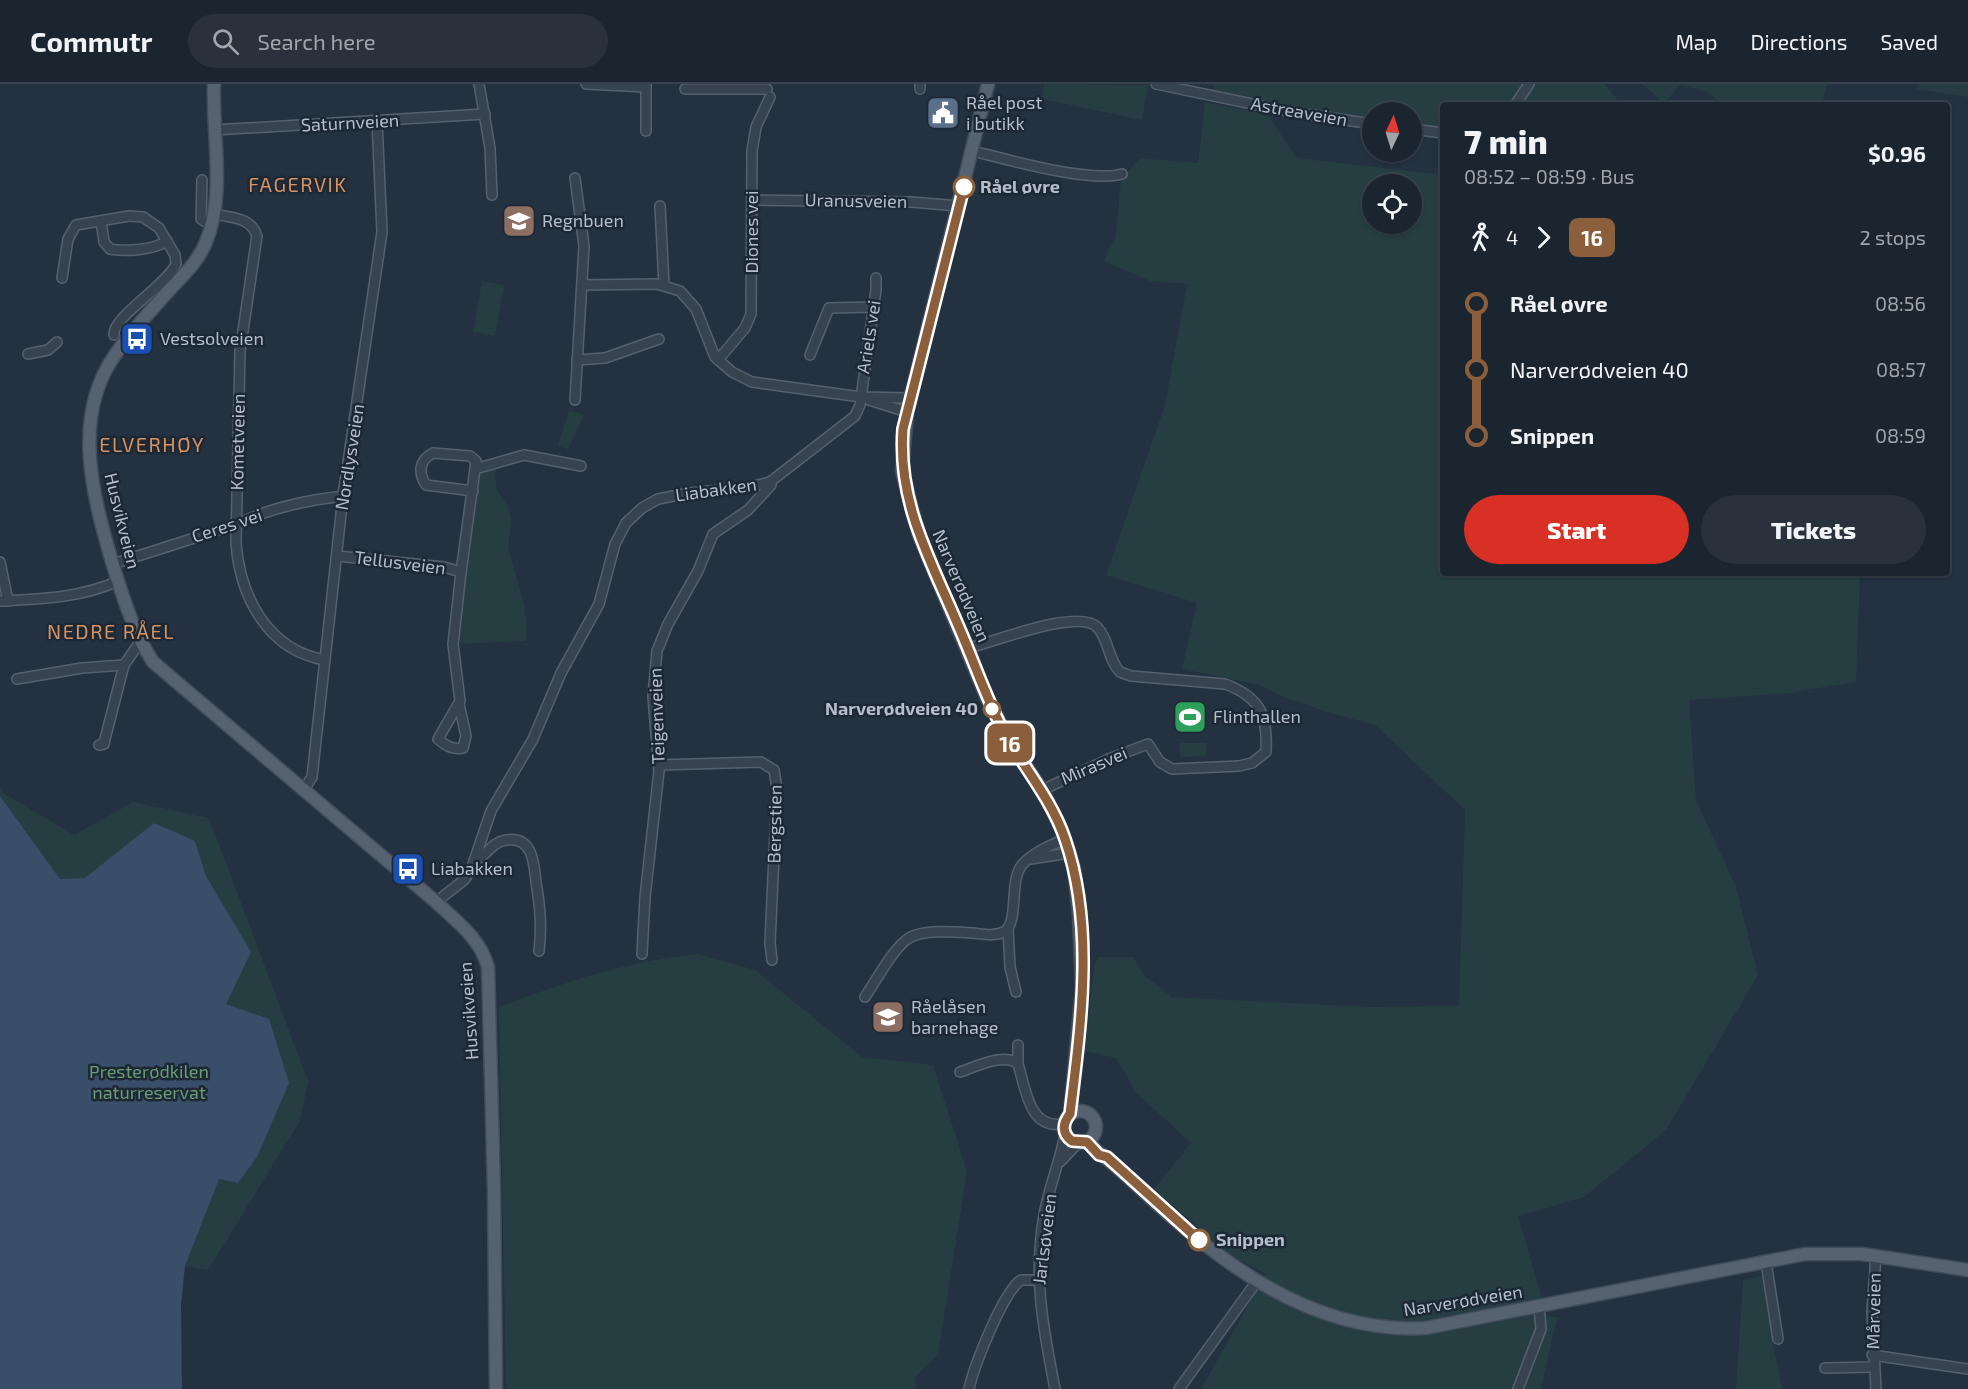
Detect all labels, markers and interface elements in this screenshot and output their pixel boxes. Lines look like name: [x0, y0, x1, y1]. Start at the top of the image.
search box: [188, 14, 608, 68]
text: Commutr: [30, 24, 152, 58]
icon: search: [209, 25, 242, 58]
text: Search here: [257, 28, 376, 54]
text: Map: [1675, 29, 1718, 54]
text: Directions: [1751, 29, 1847, 54]
text: Saved: [1880, 29, 1938, 54]
place label: Råel post i butikk: [966, 91, 1042, 134]
street label: Astreaveien: [1249, 92, 1349, 130]
public building icon: Råel post i butikk: [925, 95, 961, 131]
north arrow: [1362, 102, 1422, 162]
map controls: [1362, 102, 1422, 234]
street label: Saturnveien: [300, 108, 400, 136]
text: 7 min: [1464, 121, 1548, 161]
text: $0.96: [1868, 140, 1926, 166]
text: 08:52 – 08:59 · Bus: [1464, 164, 1634, 188]
district label: FAGERVIK: [248, 172, 348, 196]
button: locate: [1362, 174, 1422, 234]
place label: Råel øvre: [980, 175, 1060, 197]
marker: Råel øvre: [953, 176, 975, 198]
street label: Uranusveien: [805, 188, 907, 212]
street label: Diones vei: [740, 190, 762, 274]
school or university icon: Regnbuen: [501, 203, 537, 239]
place label: Regnbuen: [542, 209, 624, 231]
icon: walk: [1464, 221, 1497, 254]
icon: forward: [1527, 221, 1560, 254]
text: 4: [1506, 225, 1518, 249]
text: 16: [1581, 225, 1603, 250]
text: 2 stops: [1859, 225, 1926, 249]
text: Råel øvre: [1510, 290, 1608, 316]
text: 08:56: [1875, 291, 1926, 315]
street label: Ariels vei: [851, 298, 885, 375]
bus stop icon: Vestsolveien: [119, 321, 155, 357]
place label: Vestsolveien: [160, 327, 264, 349]
text: Narverødveien 40: [1510, 356, 1689, 382]
text: 08:57: [1876, 357, 1926, 381]
street label: Kometveien: [225, 393, 249, 490]
street label: Nordlysveien: [330, 402, 368, 512]
text: Snippen: [1510, 422, 1594, 448]
text: 08:59: [1875, 423, 1926, 447]
district label: ELVERHØY: [99, 432, 205, 456]
street label: Husvikveien: [100, 470, 146, 571]
street label: Liabakken: [674, 472, 758, 506]
button: Start: [1464, 495, 1689, 564]
button: Tickets: [1701, 495, 1926, 564]
street label: Ceres vei: [189, 503, 265, 547]
street label: Narverødveien: [928, 526, 996, 645]
street label: Tellusveien: [353, 545, 447, 579]
district label: NEDRE RÅEL: [47, 619, 175, 643]
street label: Teigenveien: [643, 668, 669, 765]
place label: Narverødveien 40: [825, 697, 978, 719]
sports icon: Flinthallen: [1172, 699, 1208, 735]
marker: Narverødveien 40: [983, 700, 1001, 718]
place label: Flinthallen: [1213, 705, 1301, 727]
line badge: 16: [983, 724, 1037, 762]
text: 16: [999, 731, 1021, 756]
street label: Mirasvei: [1057, 741, 1130, 789]
street label: Bergstien: [762, 784, 786, 863]
bus stop icon: Liabakken: [390, 851, 426, 887]
place label: Liabakken: [431, 857, 513, 879]
street label: Husvikveien: [454, 961, 482, 1061]
place label: Råelåsen barnehage: [911, 995, 998, 1038]
school or university icon: Råelåsen barnehage: [870, 999, 906, 1035]
park label: Presterødkilen naturreservat: [89, 1060, 209, 1103]
street label: Jarlsøveien: [1028, 1192, 1061, 1286]
place label: Snippen: [1216, 1228, 1285, 1250]
marker: Snippen: [1188, 1229, 1210, 1251]
street label: Mårveien: [1861, 1273, 1885, 1349]
street label: Narverødveien: [1402, 1280, 1524, 1320]

